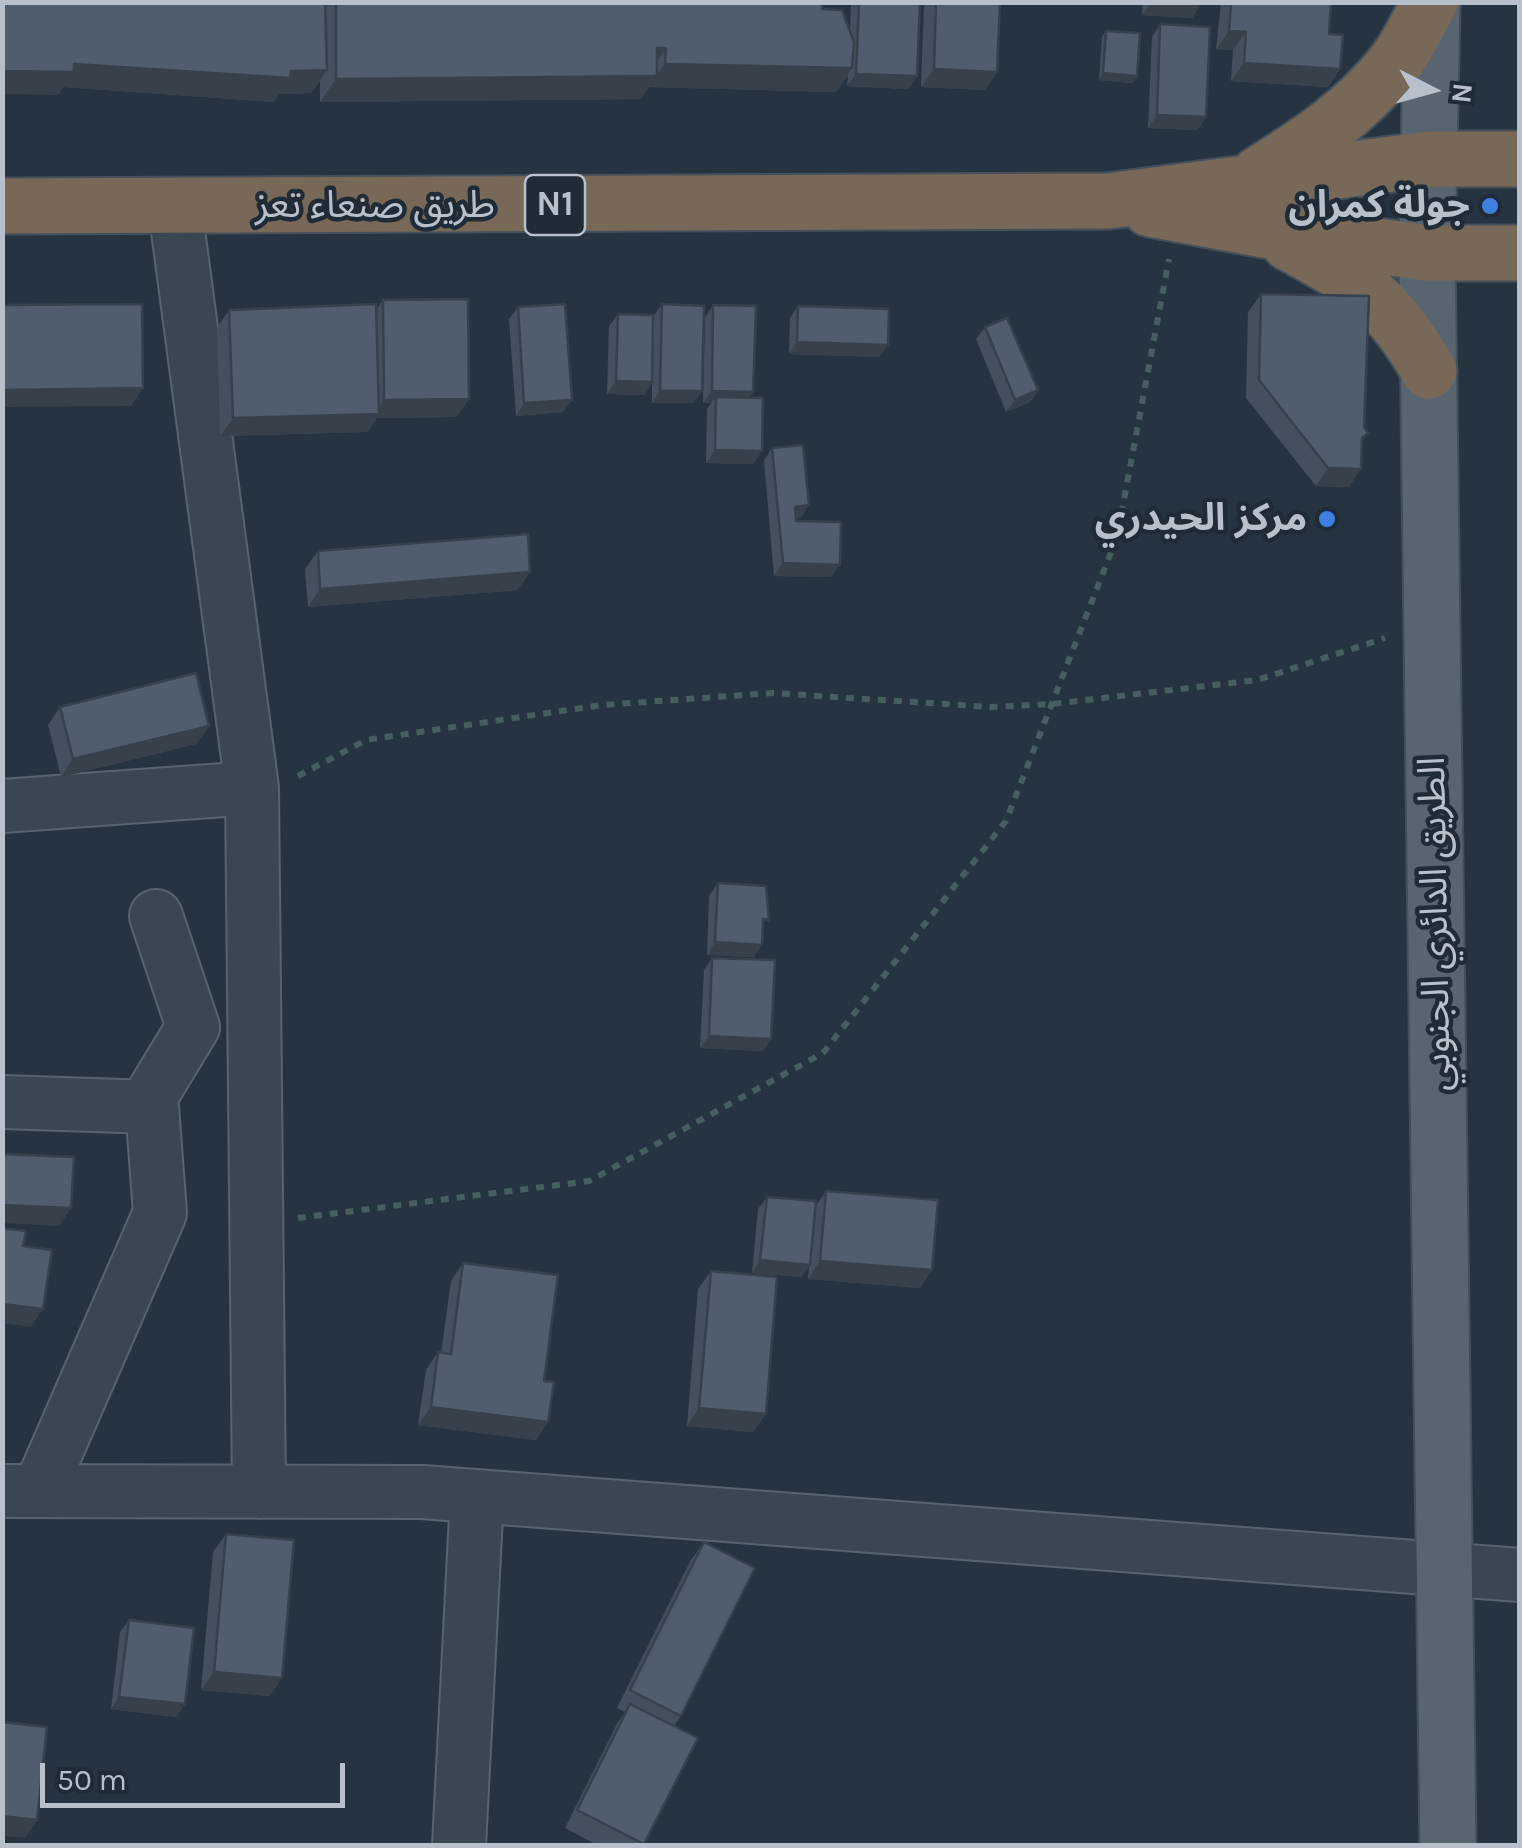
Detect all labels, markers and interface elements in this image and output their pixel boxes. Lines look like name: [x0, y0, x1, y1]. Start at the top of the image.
north arrow: [1382, 40, 1482, 140]
text: N: [1445, 81, 1480, 105]
road number: N1: [525, 175, 585, 235]
street label: طريق صنعاء تعز: [255, 183, 495, 229]
place label: جولة كمران: [1289, 183, 1470, 229]
marker: جولة كمران: [1479, 195, 1501, 217]
place label: مركز الحيدري: [1095, 496, 1307, 542]
marker: مركز الحيدري: [1316, 508, 1338, 530]
street label: الطريق الدائري الجنوبي: [1410, 756, 1462, 1092]
scale bar: [45, 1743, 350, 1805]
text: 50 m: [57, 1762, 127, 1798]

